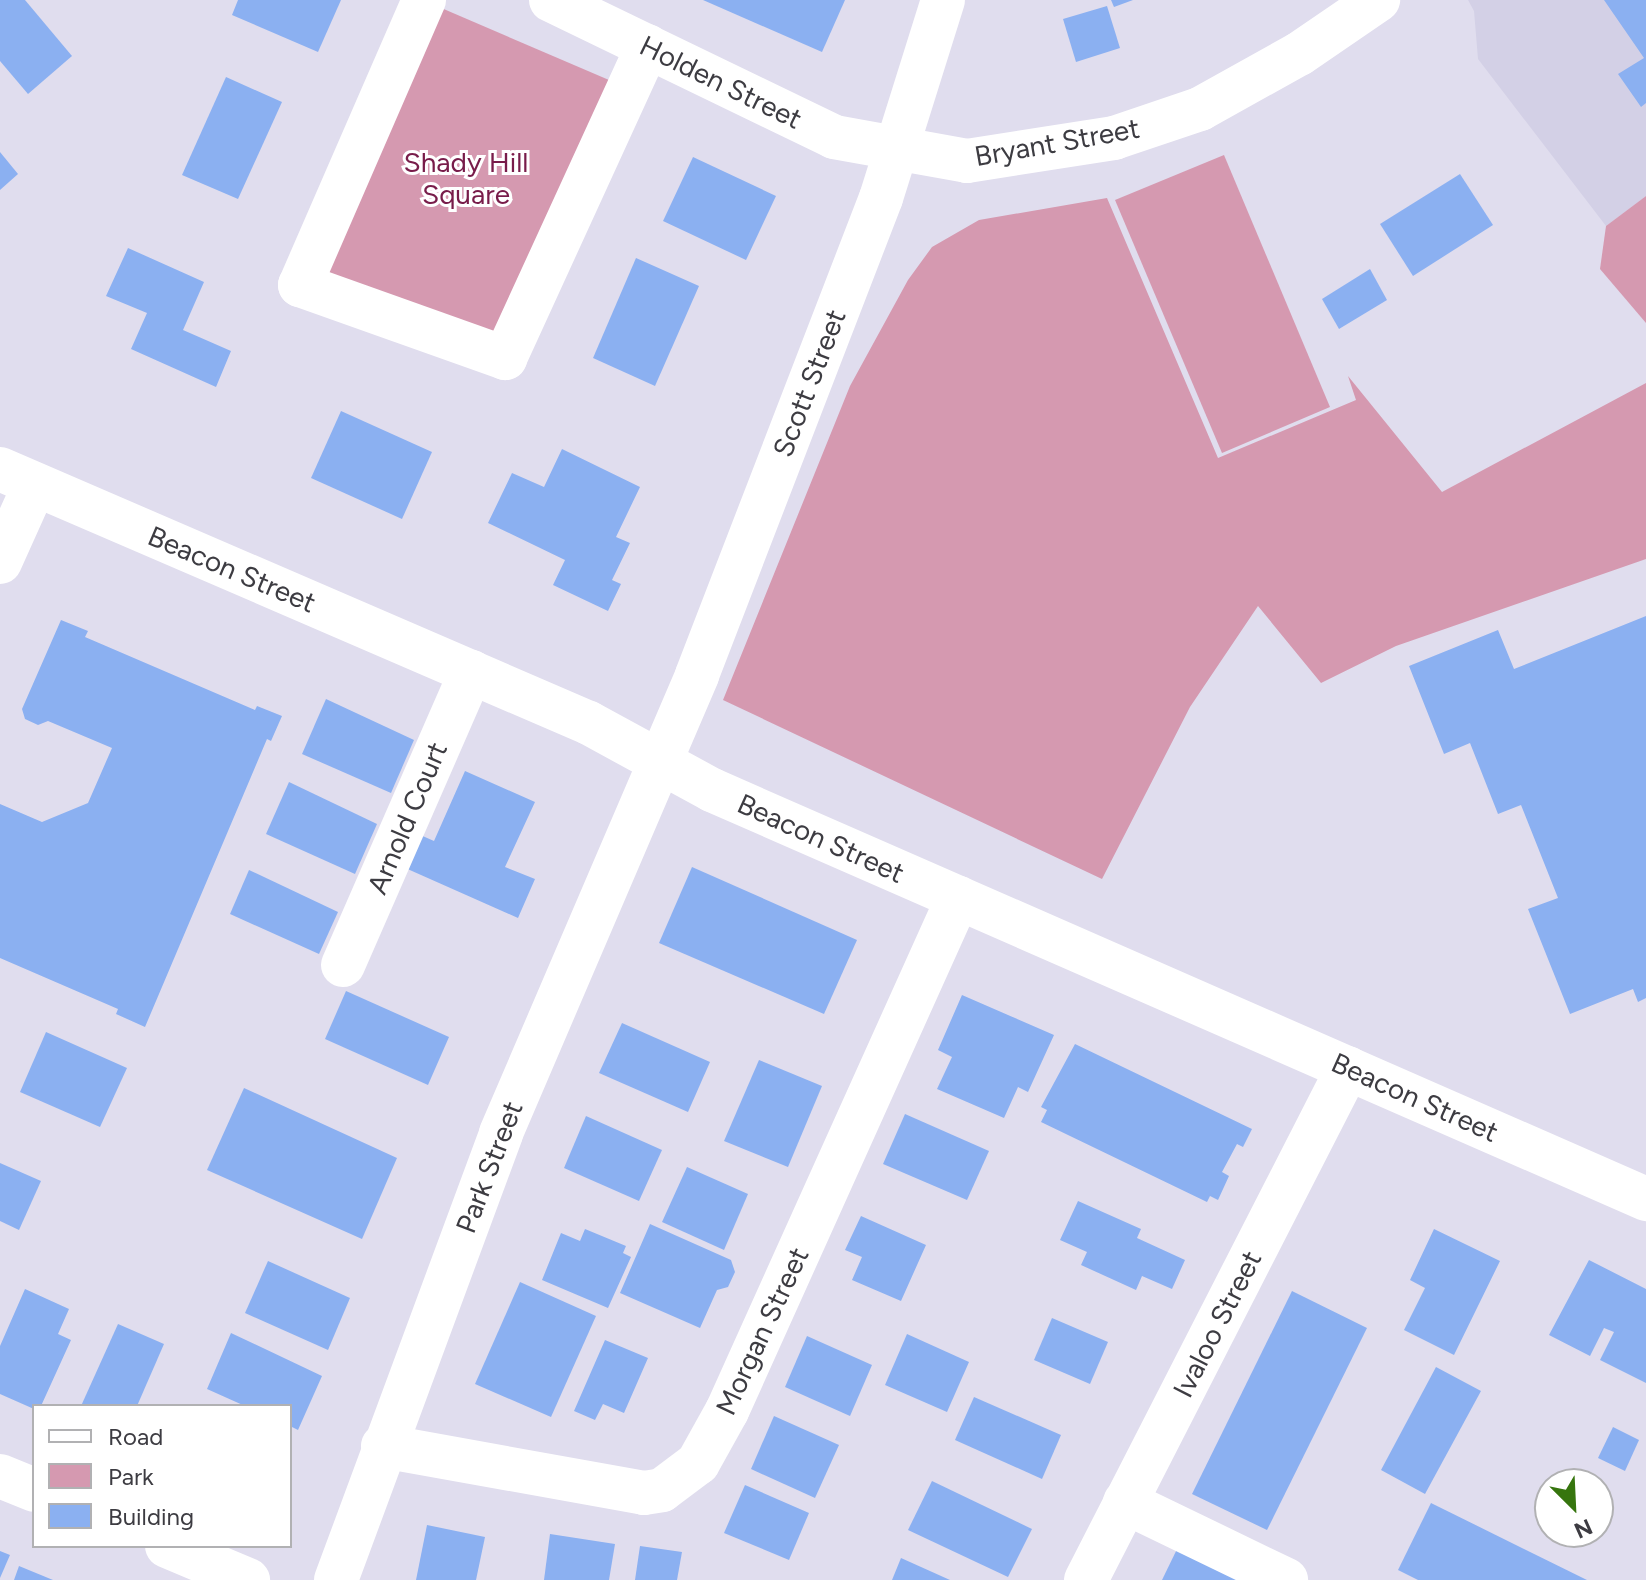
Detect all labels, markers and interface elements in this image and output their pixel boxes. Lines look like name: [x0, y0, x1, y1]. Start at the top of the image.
street label: Holden Street: [635, 28, 807, 136]
street label: Bryant Street: [972, 111, 1142, 173]
park label: Shady Hill Square: [404, 145, 528, 211]
street label: Scott Street: [766, 305, 852, 461]
street label: Beacon Street: [143, 519, 321, 619]
street label: Arnold Court: [360, 737, 454, 899]
street label: Beacon Street: [732, 786, 910, 890]
street label: Beacon Street: [1326, 1045, 1504, 1149]
street label: Park Street: [448, 1096, 530, 1238]
street label: Morgan Street: [709, 1242, 815, 1420]
street label: Ivaloo Street: [1166, 1245, 1268, 1403]
legend: [32, 1404, 292, 1548]
text: Road: [108, 1422, 163, 1451]
text: Park: [108, 1462, 154, 1491]
north arrow: [1534, 1468, 1614, 1548]
text: Building: [108, 1502, 194, 1531]
text: N: [1570, 1513, 1596, 1544]

